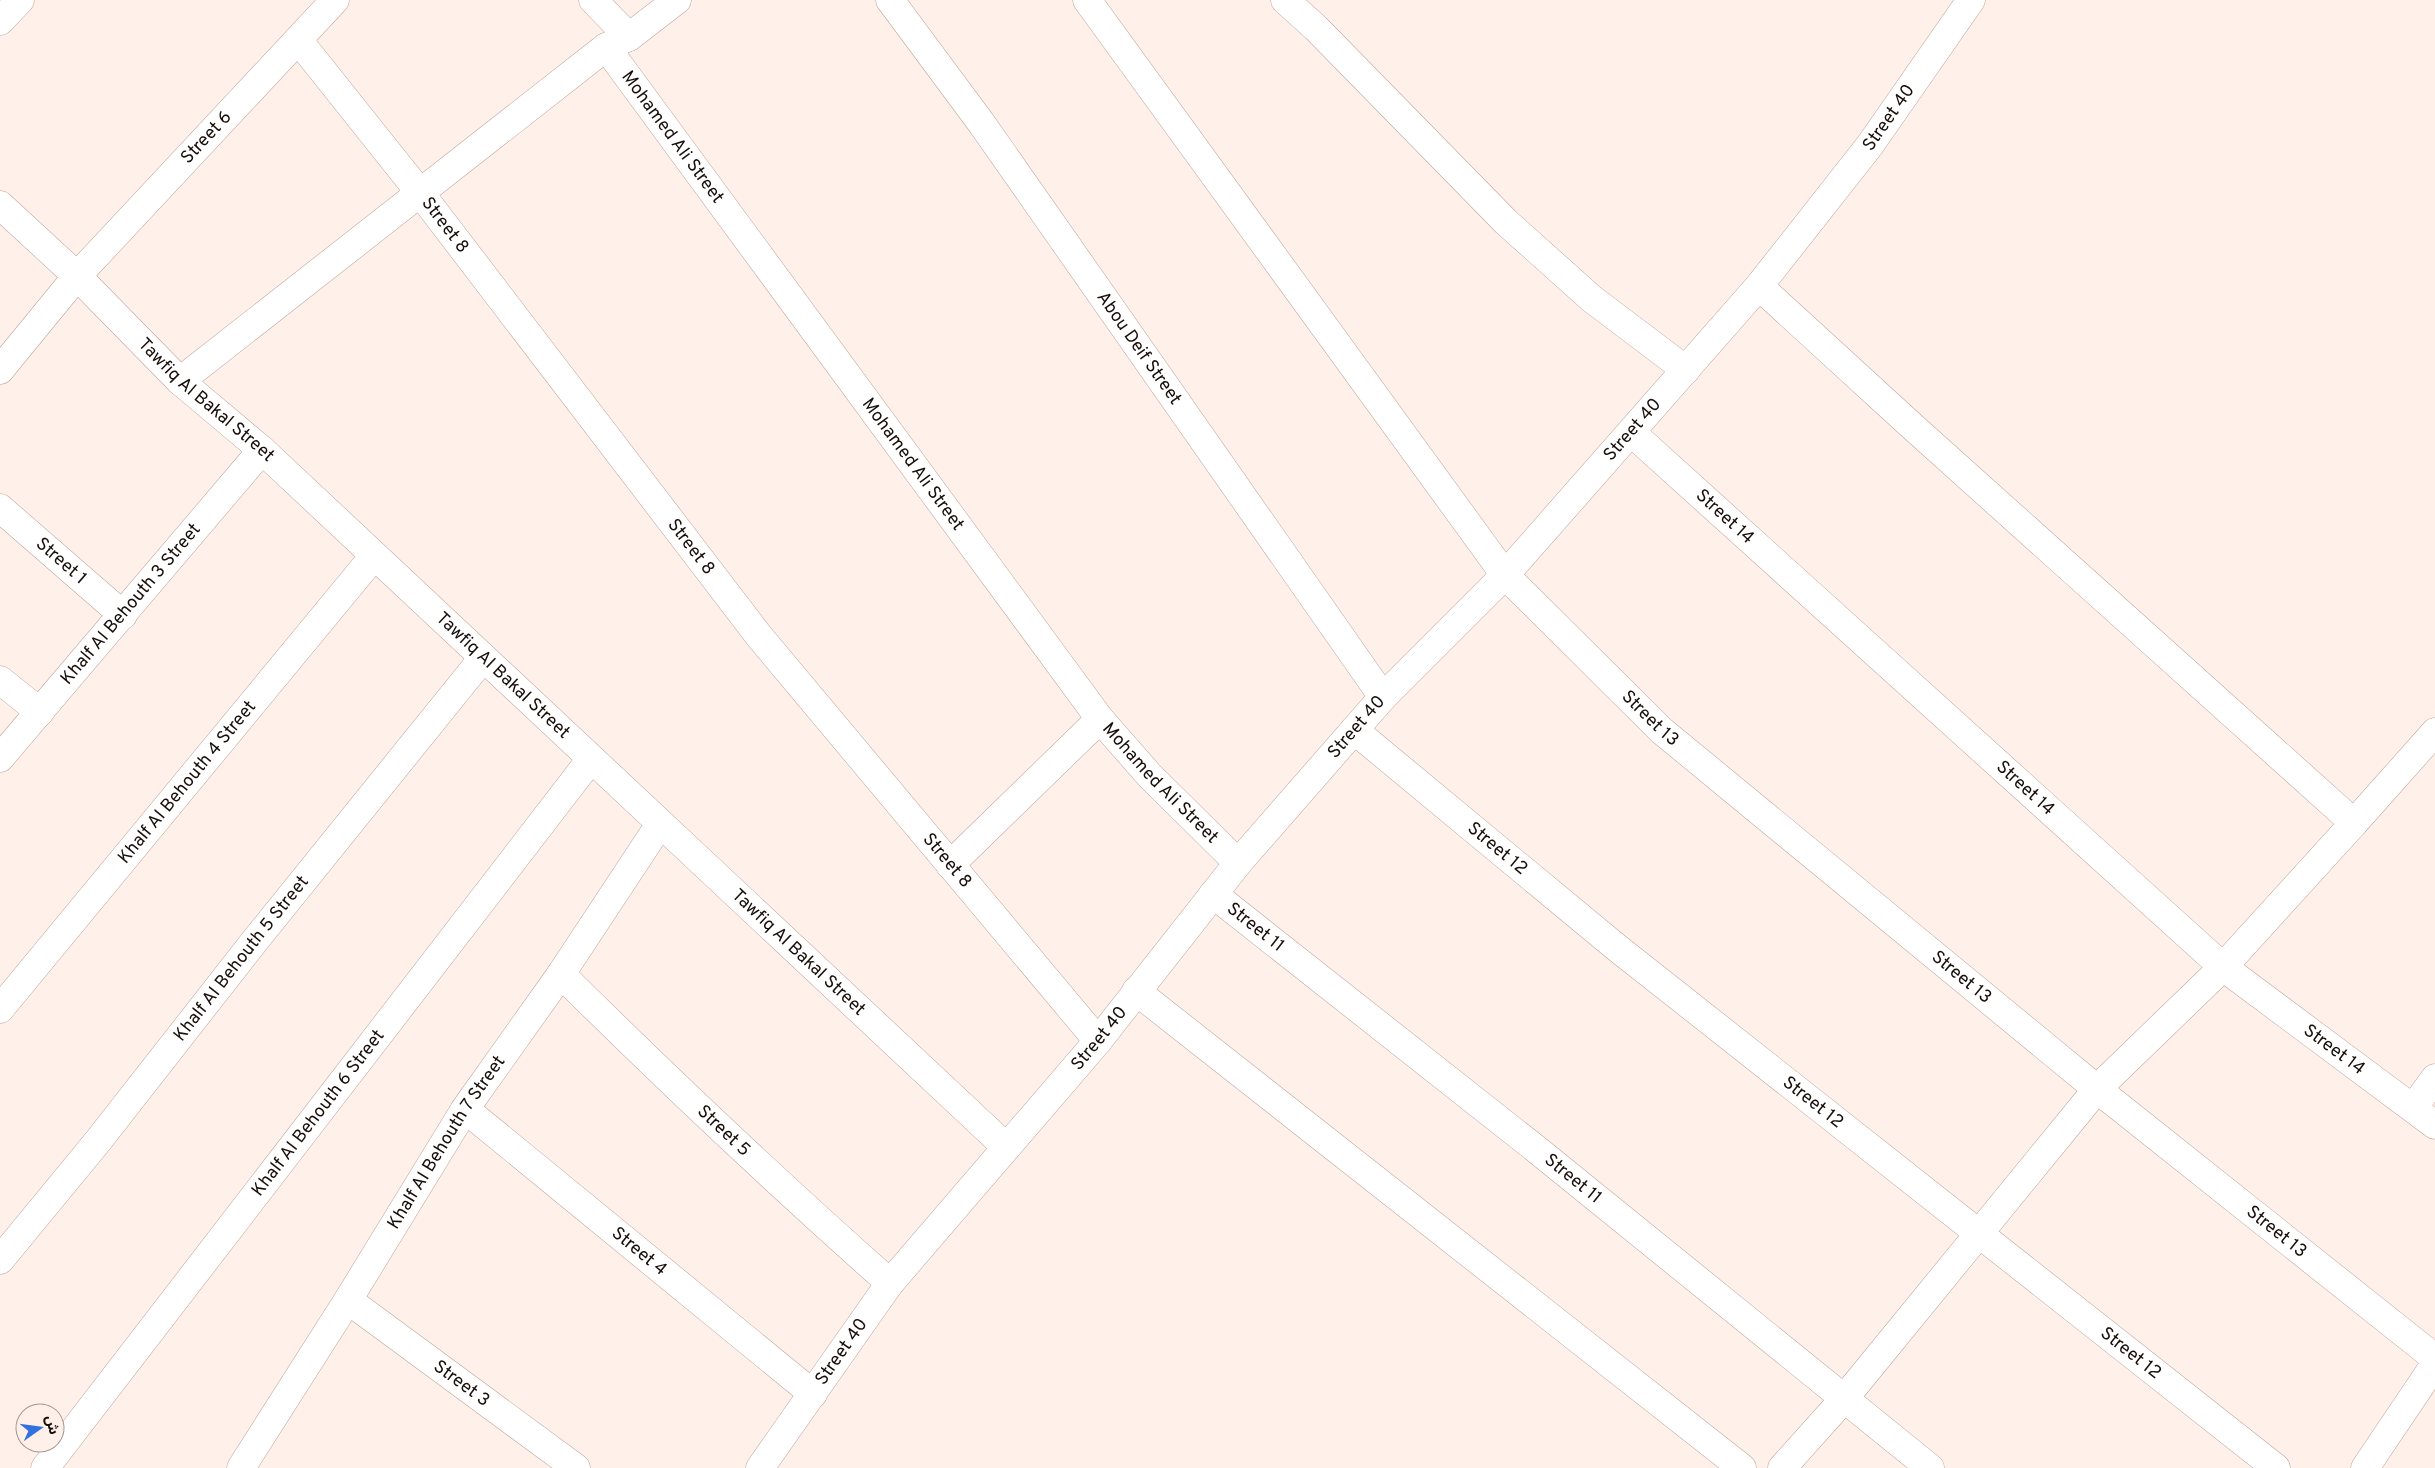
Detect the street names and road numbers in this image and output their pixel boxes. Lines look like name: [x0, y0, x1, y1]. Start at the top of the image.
street label: Mohamed Ali Street: [616, 66, 729, 208]
street label: Street 40: [1858, 80, 1920, 156]
street label: Street 6: [176, 106, 237, 169]
street label: Street 8: [416, 192, 474, 258]
street label: Abou Deif Street: [1091, 287, 1187, 409]
street label: Tawfiq Al Bakal Street: [133, 333, 279, 467]
street label: Mohamed Ali Street: [856, 393, 969, 535]
street label: Street 40: [1599, 393, 1667, 466]
street label: Street 14: [1691, 484, 1759, 549]
street label: Street 8: [662, 514, 720, 580]
street label: Khalf Al Behouth 3 Street: [56, 519, 206, 690]
street label: Street 1: [31, 533, 92, 590]
street label: Tawfiq Al Bakal Street: [431, 607, 575, 744]
street label: Street 13: [1616, 686, 1684, 752]
street label: Street 40: [1323, 691, 1390, 764]
street label: Khalf Al Behouth 4 Street: [113, 696, 261, 869]
street label: Mohamed Ali Street: [1097, 718, 1223, 849]
street label: Street 14: [1991, 756, 2059, 821]
street label: Street 12: [1462, 817, 1532, 880]
street label: Street 8: [917, 828, 977, 893]
street label: Khalf Al Behouth 5 Street: [169, 871, 314, 1046]
street label: Tawfiq Al Bakal Street: [727, 884, 870, 1021]
street label: Street 11: [1222, 898, 1289, 957]
street label: Street 13: [1927, 946, 1996, 1009]
street label: Street 40: [1066, 1002, 1132, 1075]
street label: Street 14: [2299, 1019, 2370, 1080]
street label: Khalf Al Behouth 6 Street: [247, 1025, 390, 1201]
street label: Khalf Al Behouth 7 Street: [383, 1051, 511, 1234]
street label: Street 12: [1778, 1071, 1848, 1134]
street label: Street 5: [692, 1100, 755, 1162]
street label: Street 11: [1540, 1149, 1606, 1209]
street label: Street 13: [2241, 1201, 2312, 1263]
street label: Street 4: [607, 1222, 672, 1281]
street label: Street 40: [810, 1314, 873, 1390]
street label: Street 12: [2096, 1322, 2166, 1385]
street label: Street 3: [429, 1355, 494, 1412]

